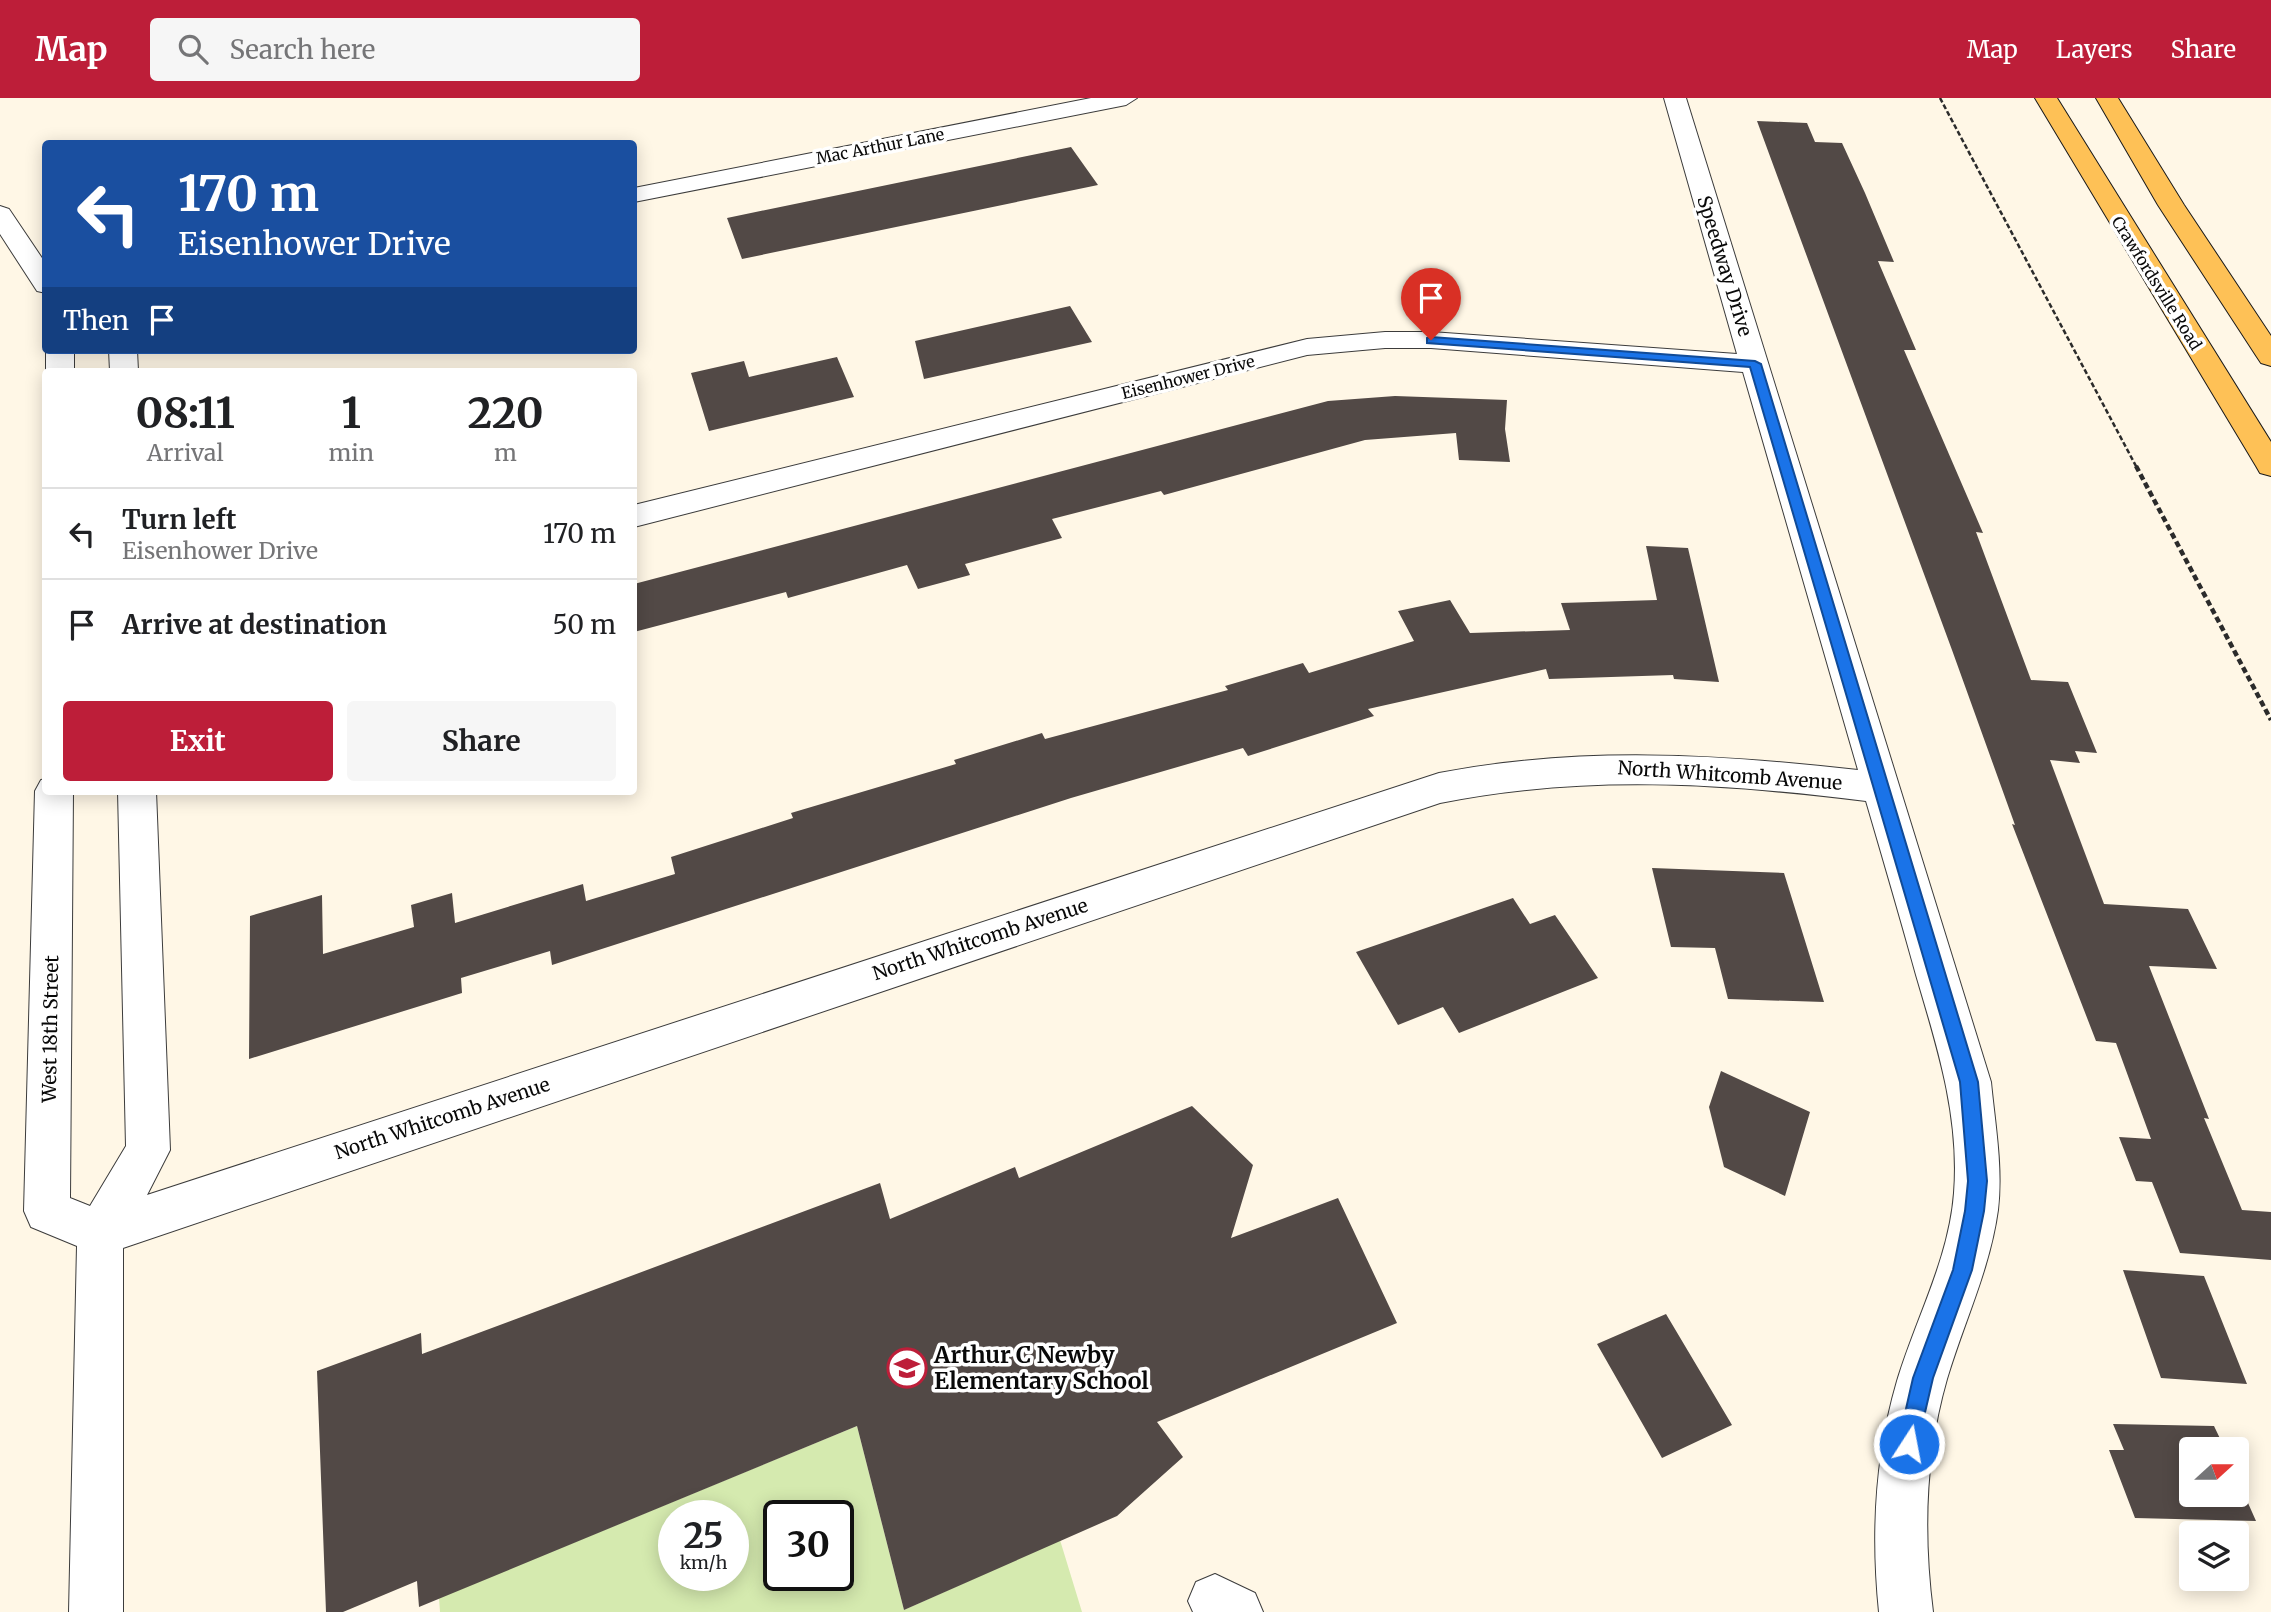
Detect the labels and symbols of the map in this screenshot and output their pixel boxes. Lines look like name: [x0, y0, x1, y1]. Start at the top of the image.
street label: Mac Arthur Lane: [814, 124, 946, 168]
street label: Speedway Drive: [1692, 193, 1758, 339]
street label: Crawfordsville Road: [2108, 212, 2206, 354]
pin: [1401, 268, 1461, 340]
street label: Eisenhower Drive: [1119, 351, 1257, 403]
street label: North Whitcomb Avenue: [1617, 755, 1843, 795]
street label: North Whitcomb Avenue: [869, 893, 1091, 985]
street label: West 18th Street: [37, 954, 63, 1104]
street label: North Whitcomb Avenue: [331, 1072, 553, 1164]
place label: Arthur C Newby Elementary School: [933, 1340, 1149, 1395]
school or university icon: Arthur C Newby Elementary School: [886, 1347, 928, 1389]
position arrow: [1872, 1407, 1946, 1481]
north arrow: [2179, 1437, 2249, 1507]
speed limit sign: 30: [763, 1500, 854, 1591]

